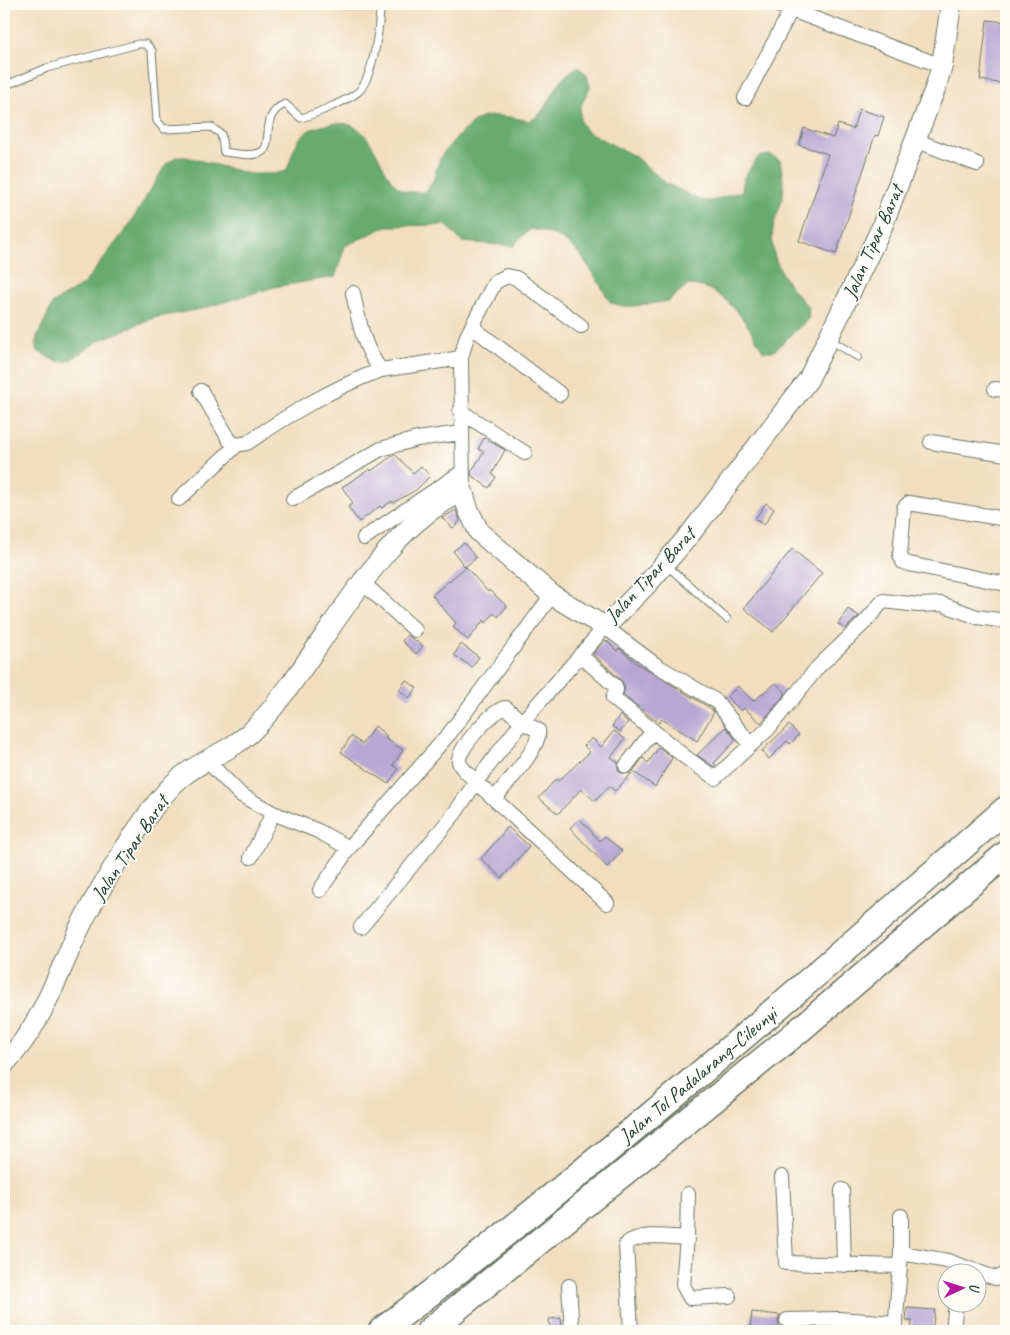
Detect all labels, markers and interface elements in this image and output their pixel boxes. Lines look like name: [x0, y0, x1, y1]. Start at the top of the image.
street label: Jalan Tipar Barat: [836, 178, 910, 303]
street label: Jalan Tipar Barat: [599, 520, 703, 629]
street label: Jalan Tipar Barat: [85, 788, 176, 906]
street label: Jalan Tol Padalarang–Cileunyi: [613, 1000, 784, 1149]
north arrow: [938, 1262, 988, 1312]
text: U: [966, 1283, 983, 1294]

